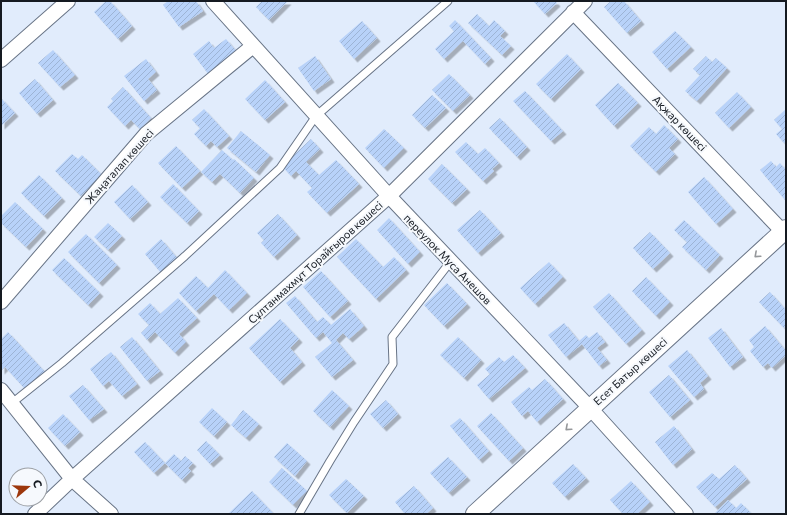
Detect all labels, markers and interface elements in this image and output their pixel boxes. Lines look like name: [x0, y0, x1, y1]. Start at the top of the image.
street label: Ақжар көшесі: [650, 93, 710, 154]
street label: Жаңаталап көшесі: [82, 126, 156, 206]
street label: Сұлтанмахмұт Торайғыров көшесі: [245, 198, 385, 326]
street label: переулок Муса Анешов: [401, 211, 495, 307]
one-way arrow: [754, 250, 762, 258]
street label: Есет Батыр көшесі: [590, 334, 670, 408]
one-way arrow: [566, 423, 573, 430]
north arrow: [8, 467, 48, 507]
text: С: [31, 478, 45, 490]

